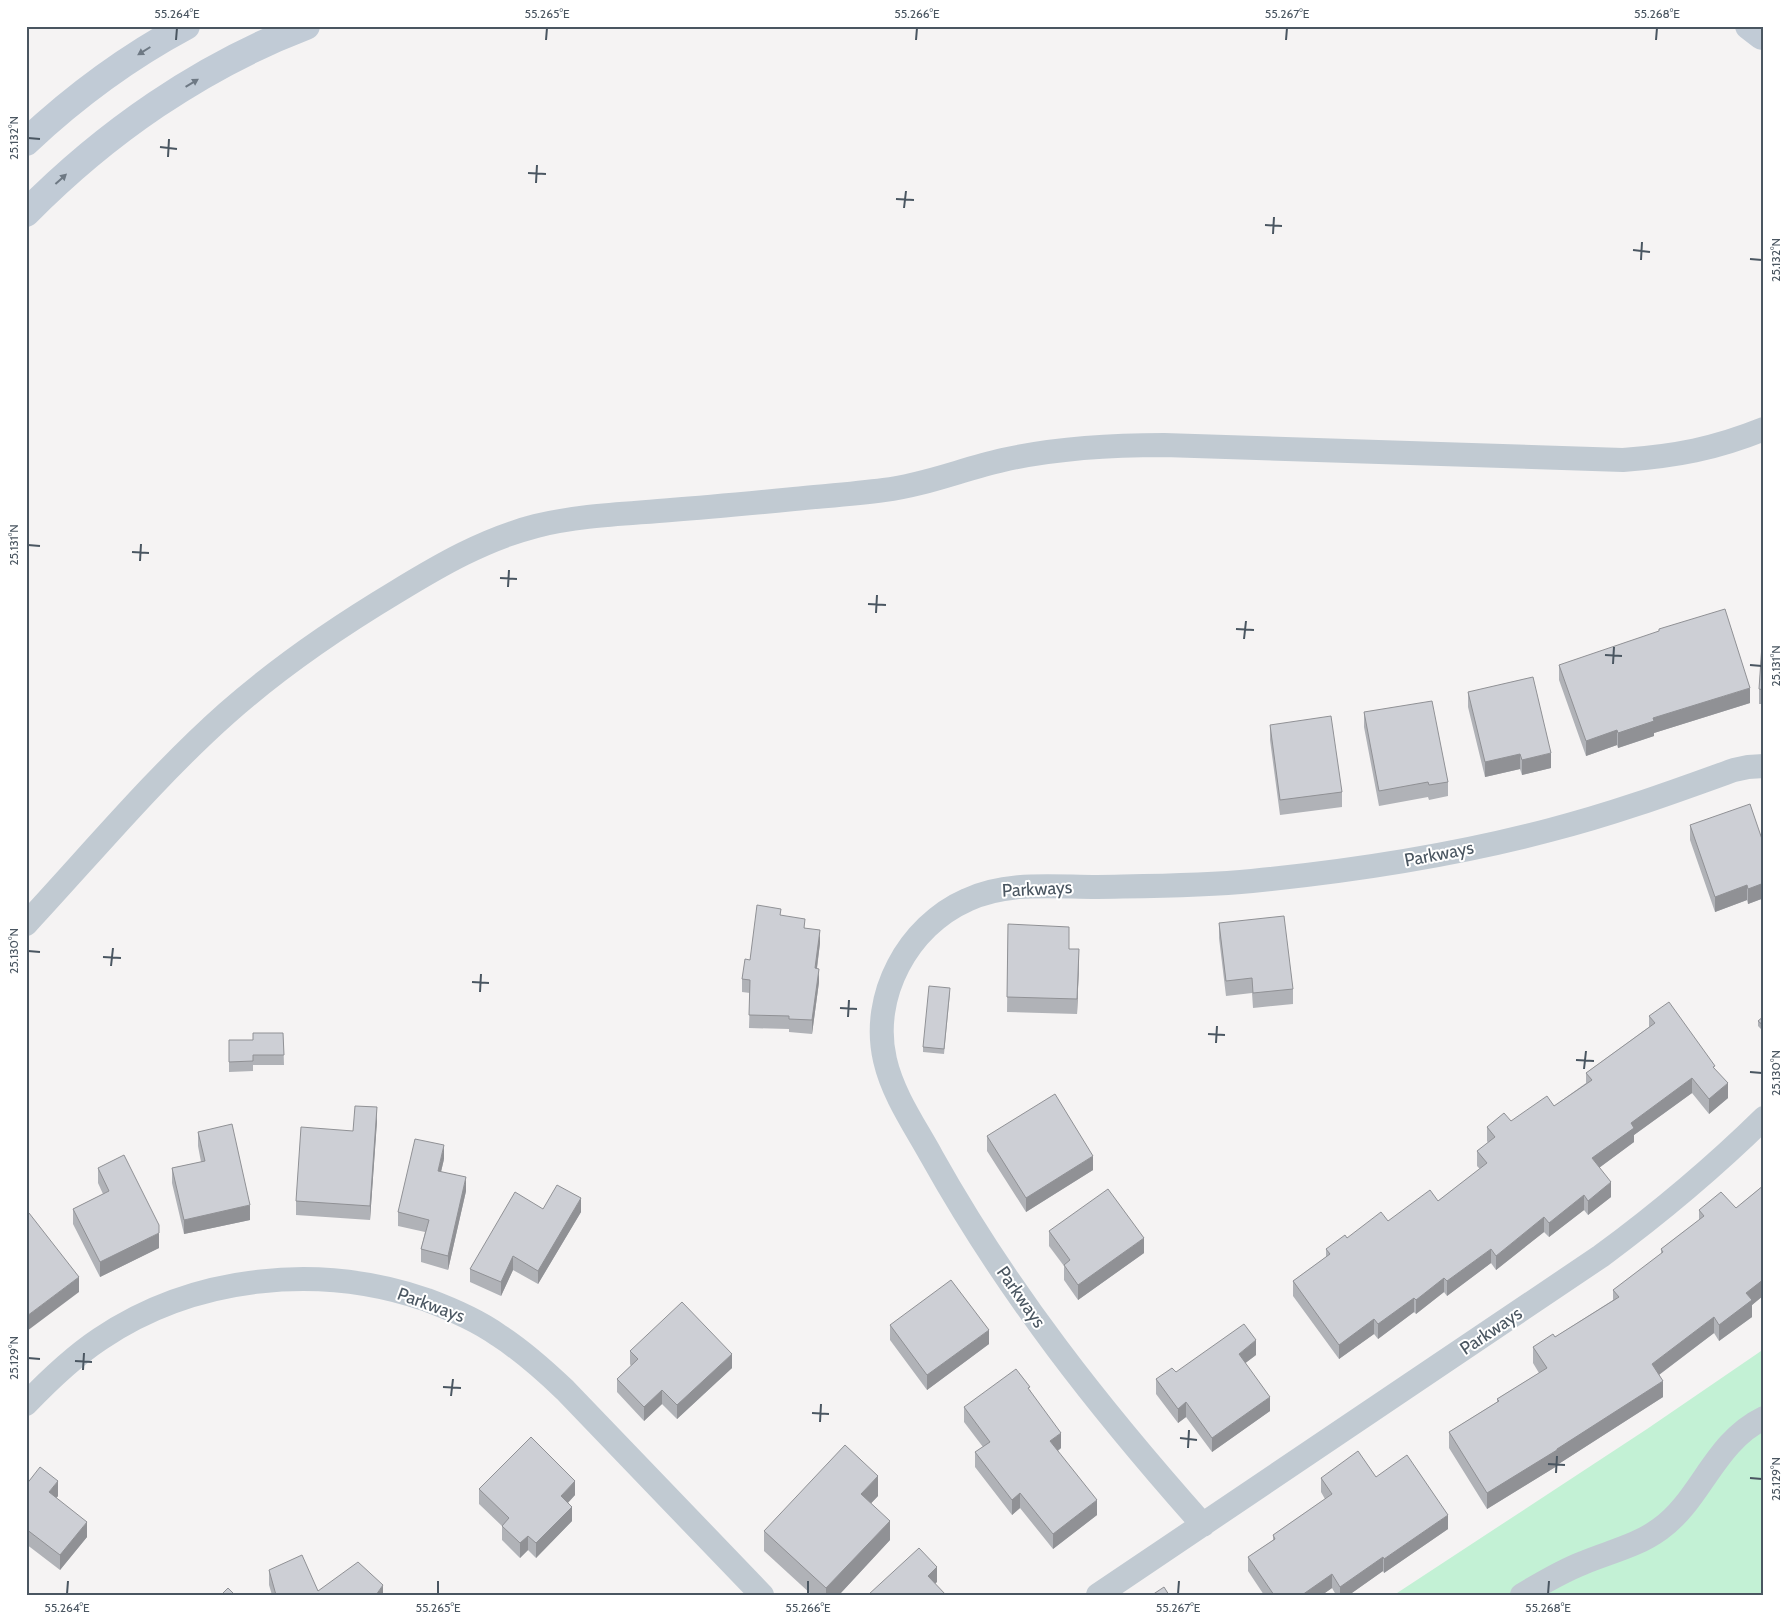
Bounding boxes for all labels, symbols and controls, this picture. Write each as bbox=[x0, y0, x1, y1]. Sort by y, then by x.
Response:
text: 55.264°E bbox=[154, 6, 200, 21]
text: 55.265°E bbox=[524, 6, 570, 21]
text: 55.266°E bbox=[894, 6, 940, 21]
text: 55.267°E bbox=[1265, 6, 1310, 21]
text: 55.268°E bbox=[1634, 6, 1680, 21]
one-way arrow bbox=[137, 46, 150, 55]
one-way arrow bbox=[185, 78, 198, 87]
text: 25.132°N bbox=[6, 116, 21, 160]
one-way arrow bbox=[55, 174, 68, 185]
text: 25.132°N bbox=[1768, 238, 1783, 282]
text: 25.131°N bbox=[6, 524, 21, 566]
text: 25.131°N bbox=[1768, 645, 1783, 687]
street label: Parkways bbox=[1402, 837, 1476, 871]
street label: Parkways bbox=[1001, 876, 1073, 902]
text: 25.130°N bbox=[6, 928, 21, 974]
text: 25.130°N bbox=[1768, 1050, 1783, 1096]
street label: Parkways bbox=[992, 1262, 1050, 1332]
street label: Parkways bbox=[394, 1283, 468, 1327]
street label: Parkways bbox=[1456, 1302, 1526, 1360]
text: 25.129°N bbox=[6, 1336, 21, 1380]
text: 25.129°N bbox=[1768, 1457, 1783, 1501]
text: 55.264°E bbox=[44, 1600, 90, 1615]
text: 55.265°E bbox=[415, 1600, 461, 1615]
text: 55.266°E bbox=[785, 1600, 831, 1615]
text: 55.267°E bbox=[1156, 1600, 1201, 1615]
text: 55.268°E bbox=[1525, 1600, 1571, 1615]

